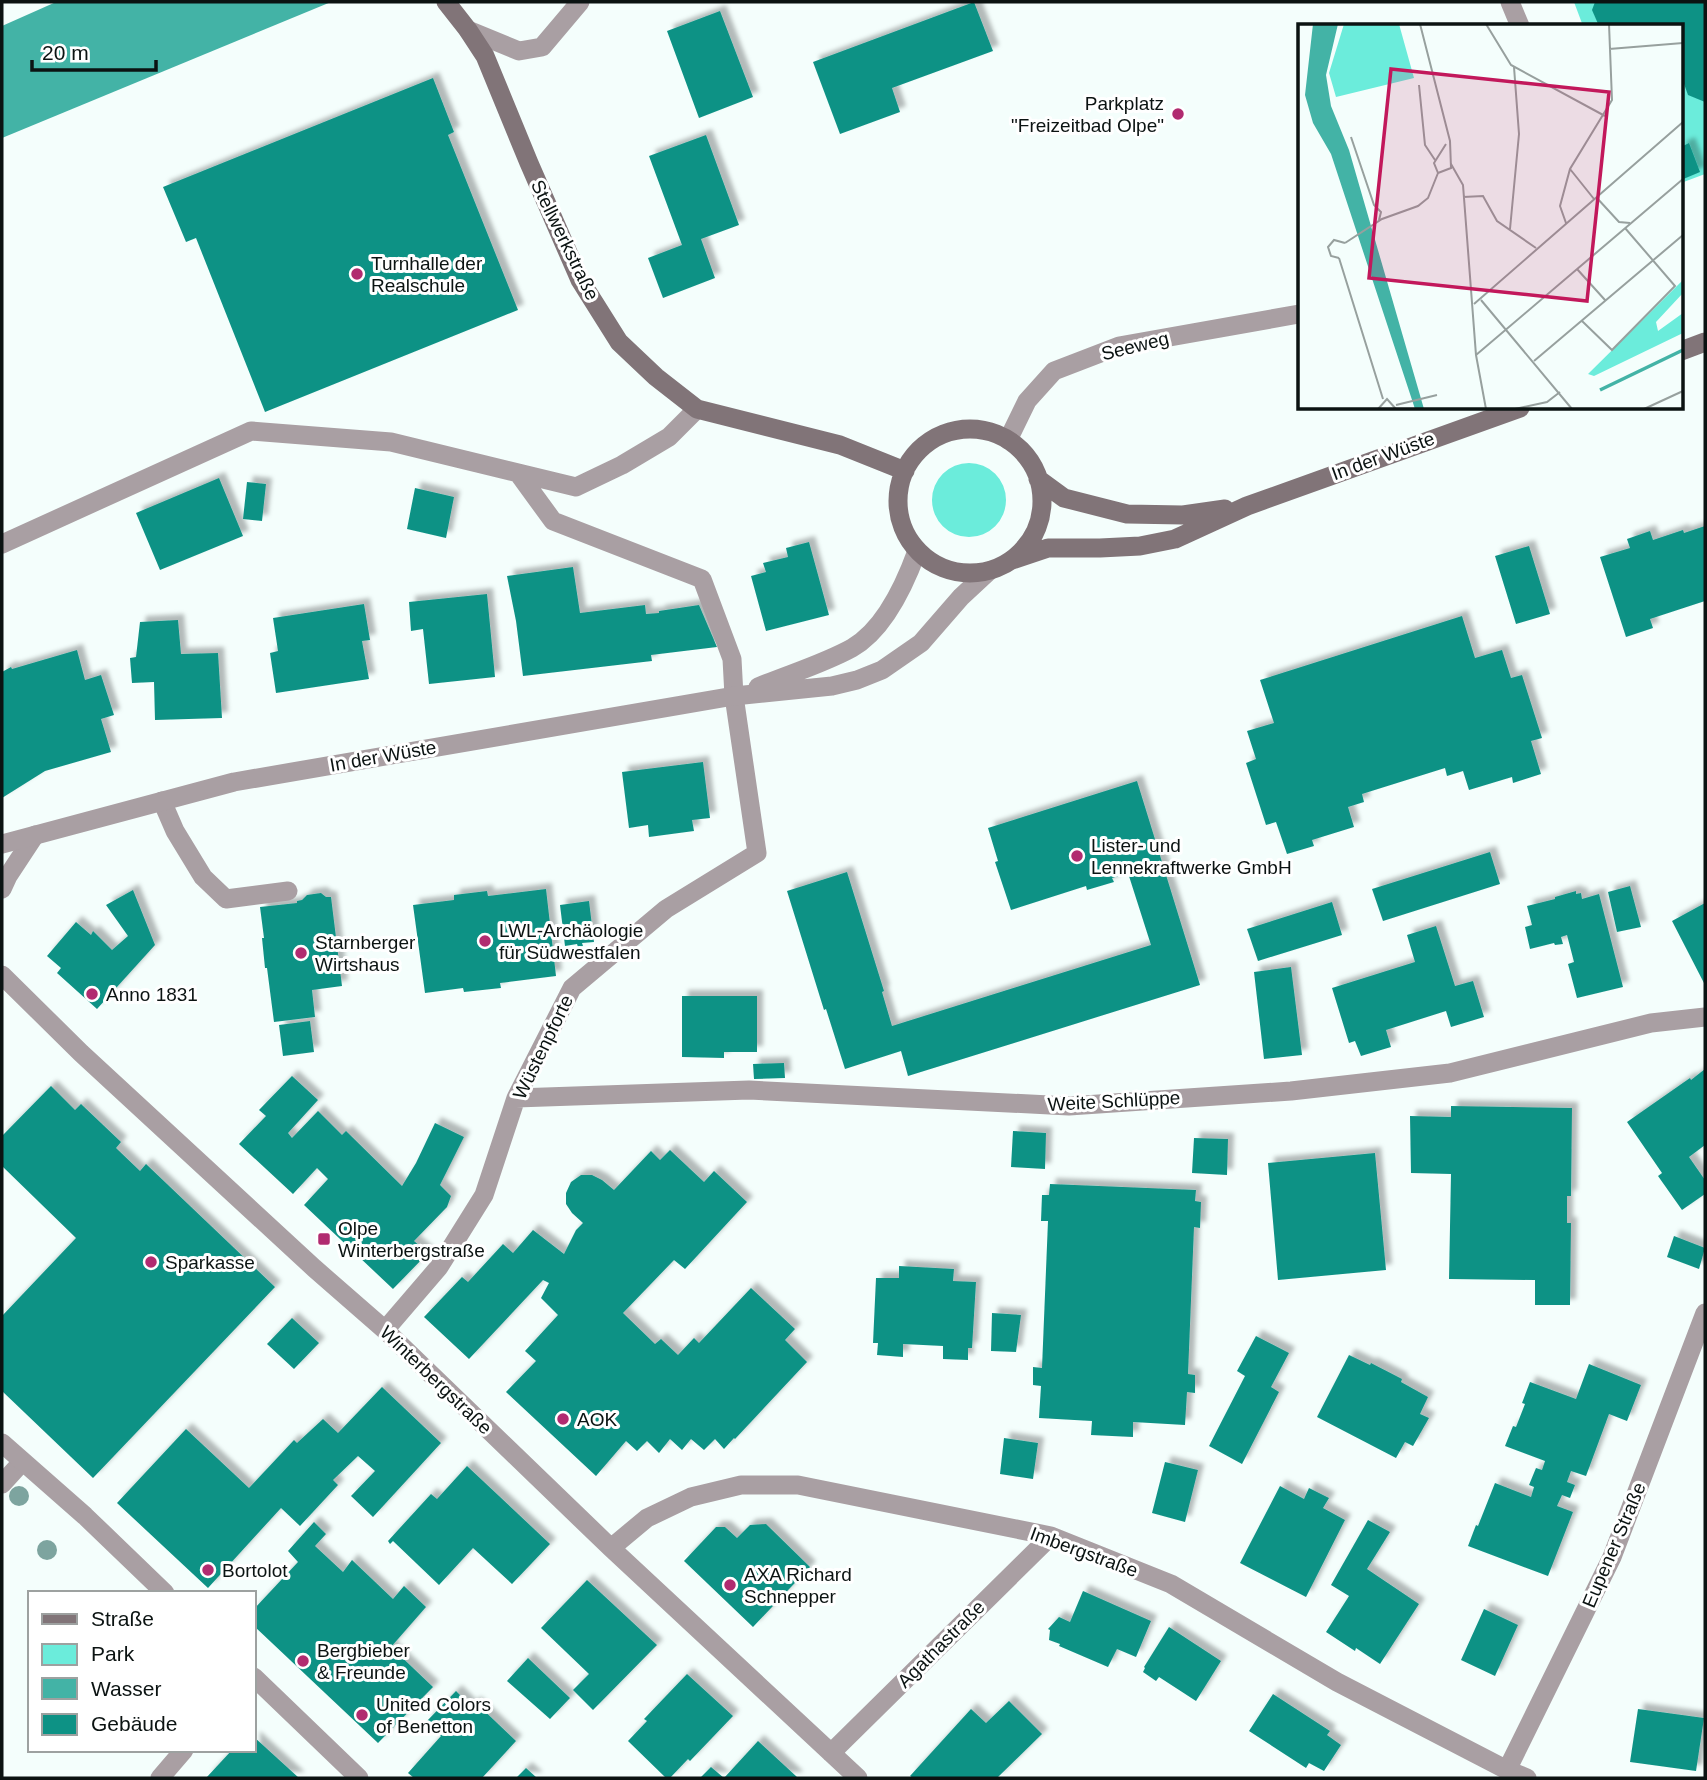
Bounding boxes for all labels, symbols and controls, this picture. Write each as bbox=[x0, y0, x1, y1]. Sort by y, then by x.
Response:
inset map bbox=[1298, 24, 1682, 410]
scale bar bbox=[32, 28, 156, 72]
text: 20 m bbox=[42, 41, 89, 64]
place label: Parkplatz "Freizeitbad Olpe" bbox=[1011, 93, 1164, 136]
marker: Parkplatz "Freizeitbad Olpe" bbox=[1170, 106, 1186, 122]
street label: Stellwerkstraße bbox=[527, 177, 603, 303]
place label: Turnhalle der Realschule bbox=[371, 253, 483, 296]
marker: Turnhalle der Realschule bbox=[349, 266, 365, 282]
street label: Seeweg bbox=[1099, 328, 1171, 364]
street label: In der Wüste bbox=[1329, 428, 1437, 484]
street label: In der Wüste bbox=[328, 736, 438, 776]
place label: Lister- und Lennekraftwerke GmbH bbox=[1091, 835, 1292, 878]
marker: Lister- und Lennekraftwerke GmbH bbox=[1069, 848, 1085, 864]
place label: LWL-Archäologie für Südwestfalen bbox=[499, 920, 643, 963]
place label: Starnberger Wirtshaus bbox=[315, 932, 416, 975]
marker: LWL-Archäologie für Südwestfalen bbox=[477, 933, 493, 949]
marker: Starnberger Wirtshaus bbox=[293, 945, 309, 961]
place label: Anno 1831 bbox=[106, 984, 198, 1005]
marker: Anno 1831 bbox=[84, 986, 100, 1002]
street label: Wüstenpforte bbox=[509, 992, 577, 1102]
street label: Weite Schlüppe bbox=[1047, 1087, 1181, 1115]
place label: Olpe Winterbergstraße bbox=[338, 1218, 485, 1261]
marker: Olpe Winterbergstraße bbox=[316, 1231, 332, 1247]
place label: Sparkasse bbox=[165, 1252, 255, 1273]
marker: Sparkasse bbox=[143, 1254, 159, 1270]
street label: Winterbergstraße bbox=[376, 1321, 496, 1439]
place label: AOK bbox=[577, 1409, 617, 1430]
marker: AOK bbox=[555, 1411, 571, 1427]
street label: Eupener Straße bbox=[1578, 1479, 1650, 1611]
street label: Imbergstraße bbox=[1027, 1523, 1141, 1581]
place label: Bortolot bbox=[222, 1560, 288, 1581]
marker: Bortolot bbox=[200, 1562, 216, 1578]
place label: AXA Richard Schnepper bbox=[744, 1564, 852, 1607]
marker: AXA Richard Schnepper bbox=[722, 1577, 738, 1593]
legend bbox=[28, 1591, 256, 1752]
street label: Agathastraße bbox=[893, 1596, 989, 1692]
text: Straße bbox=[91, 1607, 154, 1630]
place label: Bergbieber & Freunde bbox=[317, 1640, 411, 1683]
text: Park bbox=[91, 1642, 135, 1665]
marker: Bergbieber & Freunde bbox=[295, 1653, 311, 1669]
text: Wasser bbox=[91, 1677, 161, 1700]
place label: United Colors of Benetton bbox=[376, 1694, 491, 1737]
marker: United Colors of Benetton bbox=[354, 1707, 370, 1723]
text: Gebäude bbox=[91, 1712, 177, 1735]

